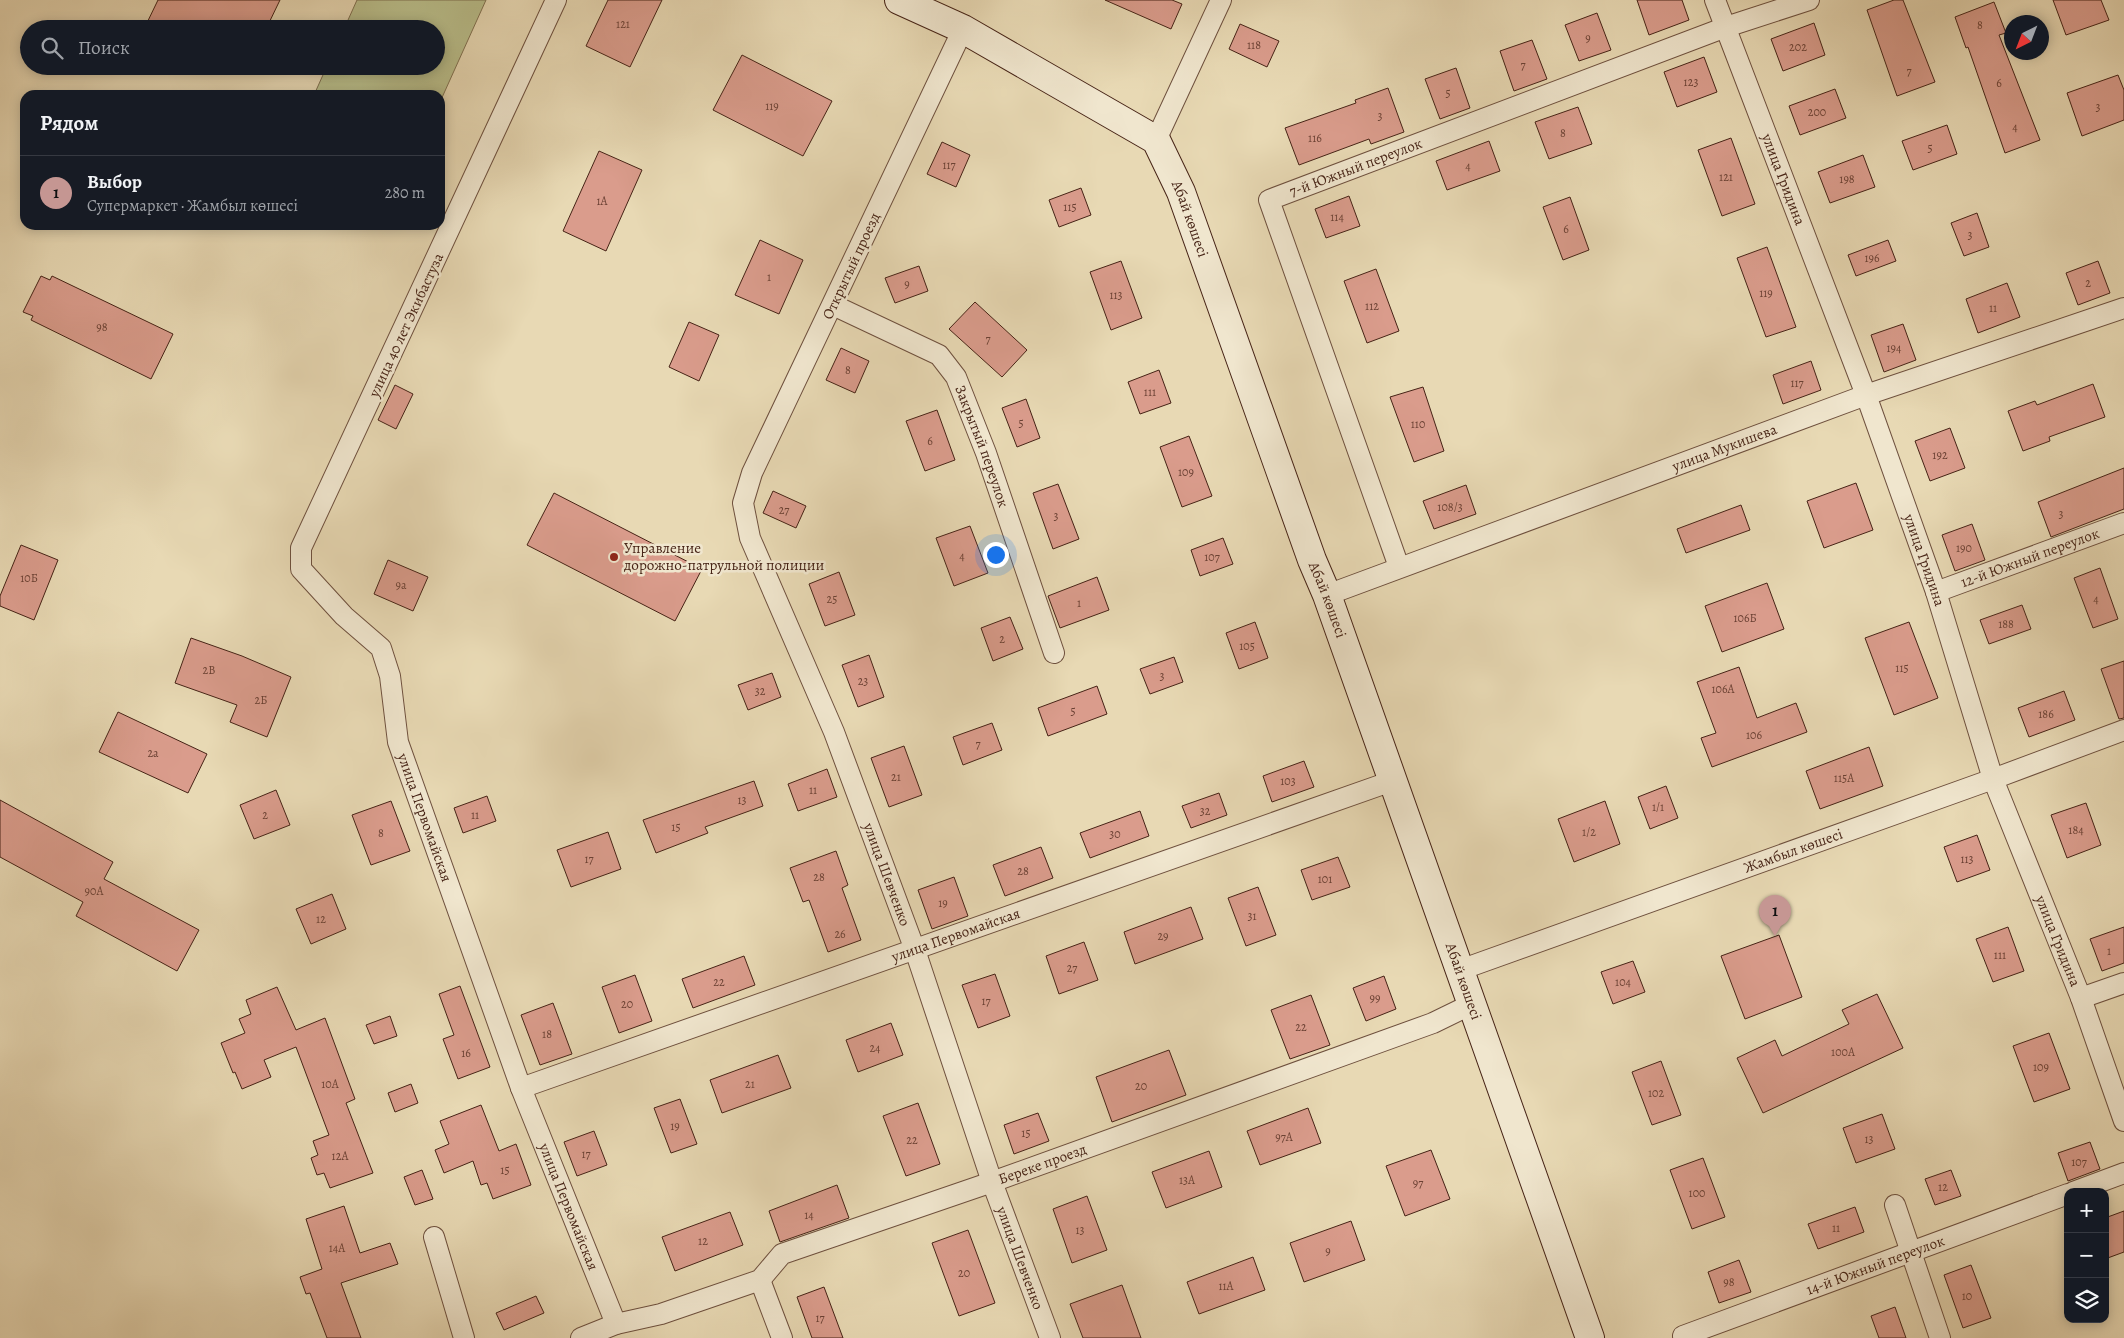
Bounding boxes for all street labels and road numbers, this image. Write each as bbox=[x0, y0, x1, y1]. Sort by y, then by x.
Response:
street label: улица Гридина bbox=[1757, 130, 1810, 228]
street label: 7-й Южный переулок bbox=[1286, 133, 1425, 201]
street label: Абай көшесі bbox=[1166, 176, 1213, 260]
street label: Открытый проезд bbox=[817, 209, 885, 323]
street label: улица 40 лет Экибастуза bbox=[363, 250, 448, 401]
street label: Закрытый переулок bbox=[950, 382, 1014, 510]
street label: улица Мукишева bbox=[1668, 419, 1780, 476]
street label: улица Гридина bbox=[1899, 510, 1950, 609]
street label: 12-й Южный переулок bbox=[1958, 523, 2102, 592]
street label: Абай көшесі bbox=[1303, 558, 1351, 641]
street label: улица Первомайская bbox=[392, 749, 457, 884]
street label: улица Шевченко bbox=[858, 819, 915, 929]
street label: Жамбыл көшесі bbox=[1741, 824, 1846, 878]
street label: улица Гридина bbox=[2030, 891, 2085, 990]
street label: улица Первомайская bbox=[888, 903, 1023, 967]
street label: Абай көшесі bbox=[1441, 939, 1487, 1022]
street label: улица Первомайская bbox=[534, 1139, 603, 1273]
street label: Береке проезд bbox=[995, 1139, 1089, 1189]
street label: улица Шевченко bbox=[992, 1202, 1049, 1312]
street label: 14-й Южный переулок bbox=[1803, 1230, 1947, 1300]

